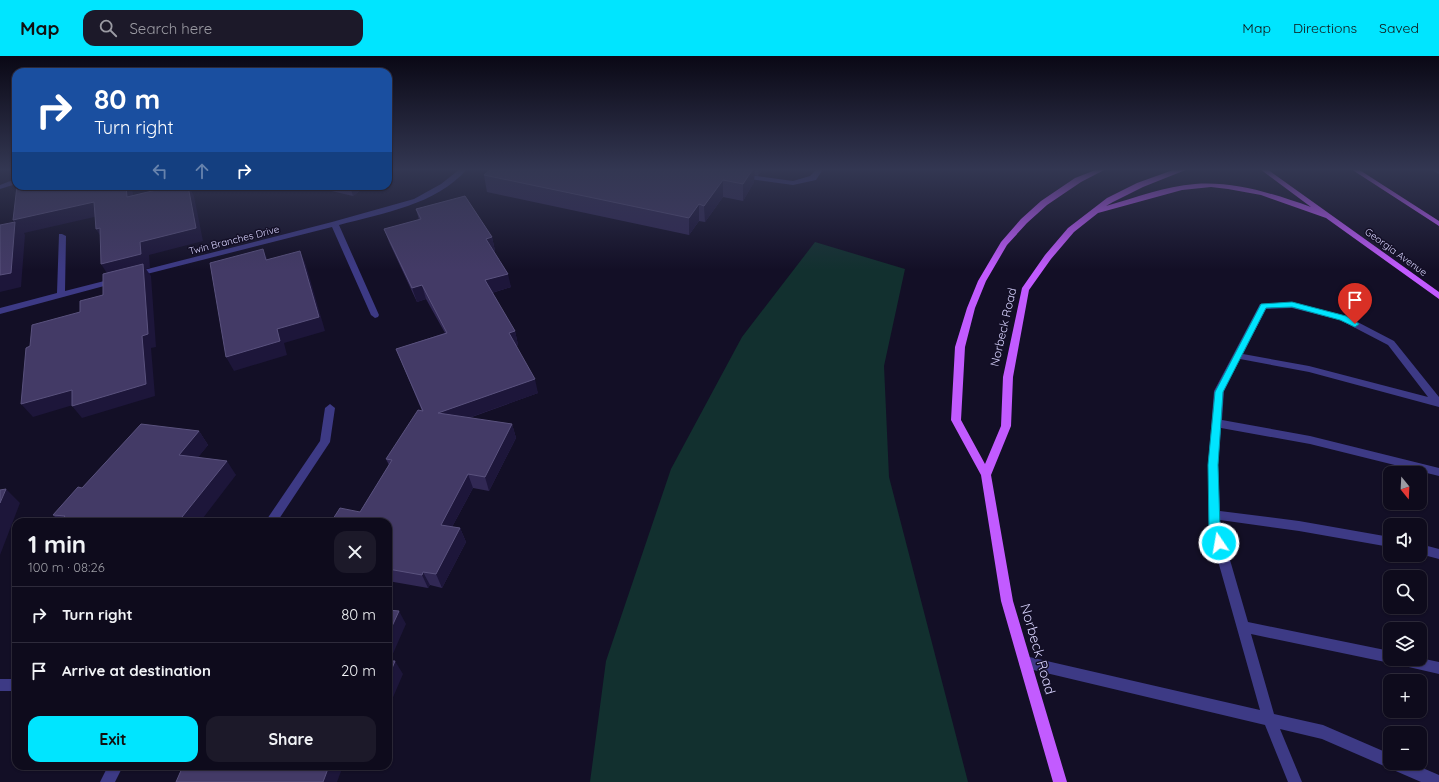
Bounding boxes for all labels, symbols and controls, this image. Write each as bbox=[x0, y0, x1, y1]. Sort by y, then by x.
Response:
search box bbox=[83, 10, 363, 46]
text: Map bbox=[20, 16, 59, 40]
icon: search bbox=[97, 17, 119, 39]
text: Search here bbox=[129, 19, 212, 38]
text: Map bbox=[1242, 19, 1271, 37]
text: Directions bbox=[1293, 19, 1357, 37]
text: Saved bbox=[1379, 19, 1419, 37]
text: 80 m bbox=[94, 81, 160, 116]
icon: right bbox=[28, 84, 80, 136]
text: Turn right bbox=[94, 116, 174, 139]
icon: left bbox=[149, 160, 171, 182]
icon: ahead bbox=[191, 160, 213, 182]
icon: right bbox=[233, 160, 255, 182]
street label: Twin Branches Drive bbox=[187, 222, 281, 258]
street label: Georgia Avenue bbox=[1362, 225, 1430, 279]
pin bbox=[1338, 283, 1372, 324]
street label: Norbeck Road bbox=[987, 286, 1019, 368]
icon: arrive bbox=[1344, 289, 1366, 311]
north arrow bbox=[1383, 466, 1427, 510]
map controls bbox=[1383, 466, 1427, 770]
button: sound bbox=[1383, 518, 1427, 562]
position arrow bbox=[1198, 522, 1240, 564]
text: 1 min bbox=[28, 529, 86, 559]
button: close bbox=[334, 531, 376, 573]
text: 100 m · 08:26 bbox=[28, 559, 105, 575]
button: search bbox=[1383, 570, 1427, 614]
street label: Norbeck Road bbox=[1016, 601, 1060, 697]
icon: right bbox=[28, 604, 50, 626]
text: Turn right bbox=[62, 605, 133, 624]
text: 80 m bbox=[341, 605, 376, 624]
button: layers bbox=[1383, 622, 1427, 666]
icon: arrive bbox=[28, 660, 50, 682]
text: Arrive at destination bbox=[62, 661, 211, 680]
text: 20 m bbox=[341, 661, 376, 680]
button: + bbox=[1383, 674, 1427, 718]
button: Exit bbox=[28, 716, 198, 762]
button: Share bbox=[206, 716, 376, 762]
button: − bbox=[1383, 726, 1427, 770]

